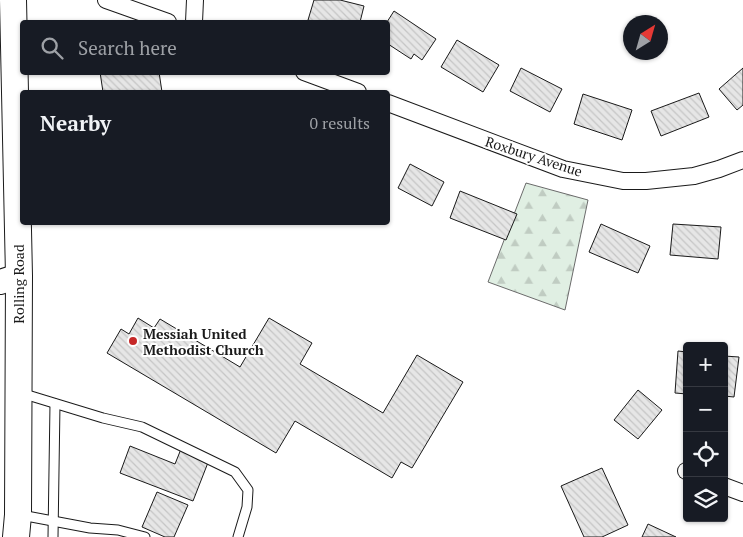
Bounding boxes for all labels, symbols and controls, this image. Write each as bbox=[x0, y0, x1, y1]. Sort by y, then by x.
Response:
north arrow bbox=[623, 15, 668, 60]
search box bbox=[20, 20, 390, 75]
icon: search bbox=[38, 34, 66, 62]
text: Search here bbox=[78, 35, 177, 60]
text: Nearby bbox=[40, 109, 111, 137]
text: 0 results bbox=[310, 112, 370, 134]
street label: Roxbury Avenue bbox=[483, 131, 585, 181]
street label: Rolling Road bbox=[9, 244, 28, 324]
place label: Messiah United Methodist Church bbox=[143, 324, 264, 359]
marker: Messiah United Methodist Church bbox=[127, 335, 139, 347]
map controls bbox=[683, 342, 728, 522]
button: + bbox=[683, 342, 728, 387]
button: − bbox=[683, 387, 728, 432]
button: locate bbox=[683, 432, 728, 477]
button: layers bbox=[683, 477, 728, 522]

